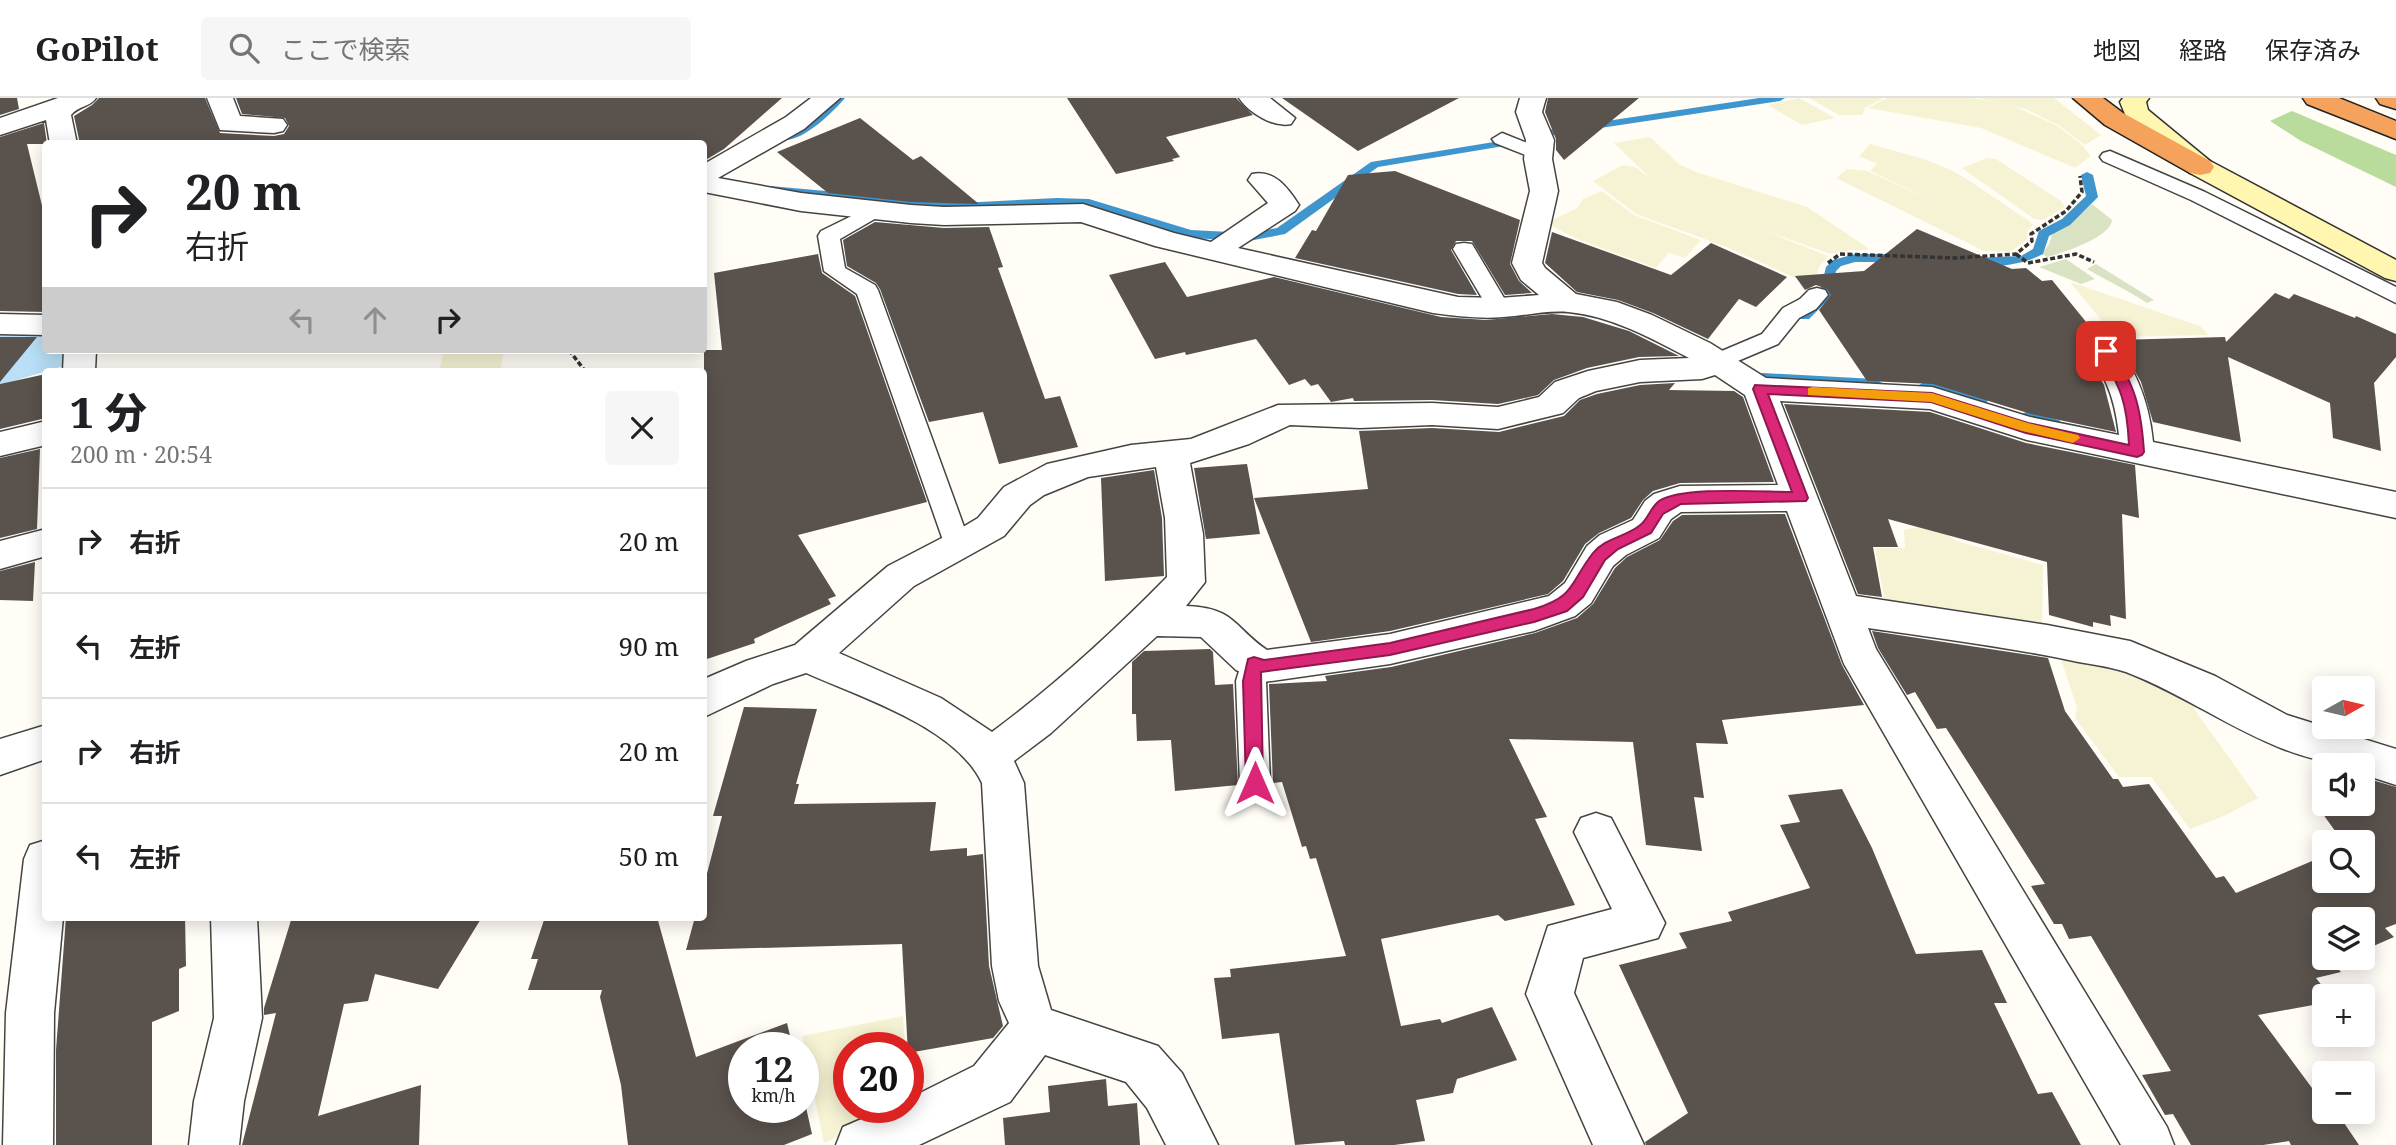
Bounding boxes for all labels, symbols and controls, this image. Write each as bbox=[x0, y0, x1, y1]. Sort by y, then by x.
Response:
search box bbox=[201, 17, 691, 80]
text: GoPilot bbox=[35, 26, 159, 71]
icon: search bbox=[225, 29, 263, 67]
text: ここで検索 bbox=[281, 31, 411, 67]
text: 地図 bbox=[2093, 33, 2141, 66]
text: 経路 bbox=[2179, 33, 2227, 66]
text: 保存済み bbox=[2265, 33, 2361, 66]
text: 20 m bbox=[185, 158, 301, 224]
icon: right bbox=[70, 168, 161, 259]
text: 右折 bbox=[185, 224, 249, 267]
icon: left bbox=[283, 301, 321, 339]
icon: ahead bbox=[356, 301, 394, 339]
icon: right bbox=[429, 301, 467, 339]
pin bbox=[2076, 321, 2136, 381]
icon: arrive bbox=[2087, 332, 2125, 370]
text: 1 分 bbox=[70, 383, 147, 440]
button: close bbox=[605, 391, 679, 465]
text: 200 m · 20:54 bbox=[70, 438, 212, 470]
icon: right bbox=[70, 522, 108, 560]
text: 20 m bbox=[619, 523, 679, 559]
text: 右折 bbox=[129, 524, 181, 560]
icon: left bbox=[70, 627, 108, 665]
text: 90 m bbox=[619, 628, 679, 664]
text: 左折 bbox=[129, 629, 181, 665]
north arrow bbox=[2312, 676, 2375, 738]
map controls bbox=[2312, 676, 2375, 1124]
icon: right bbox=[70, 732, 108, 770]
text: 20 m bbox=[619, 733, 679, 769]
text: 右折 bbox=[129, 734, 181, 770]
position arrow bbox=[1218, 746, 1292, 820]
button: sound bbox=[2312, 753, 2375, 816]
button: search bbox=[2312, 830, 2375, 893]
icon: left bbox=[70, 837, 108, 875]
text: 50 m bbox=[619, 838, 679, 874]
text: 左折 bbox=[129, 839, 181, 875]
button: layers bbox=[2312, 907, 2375, 970]
button: + bbox=[2312, 984, 2375, 1047]
speed limit sign: 20 bbox=[833, 1032, 924, 1123]
text: 12 bbox=[754, 1045, 793, 1092]
button: − bbox=[2312, 1061, 2375, 1124]
text: km/h bbox=[751, 1083, 796, 1107]

